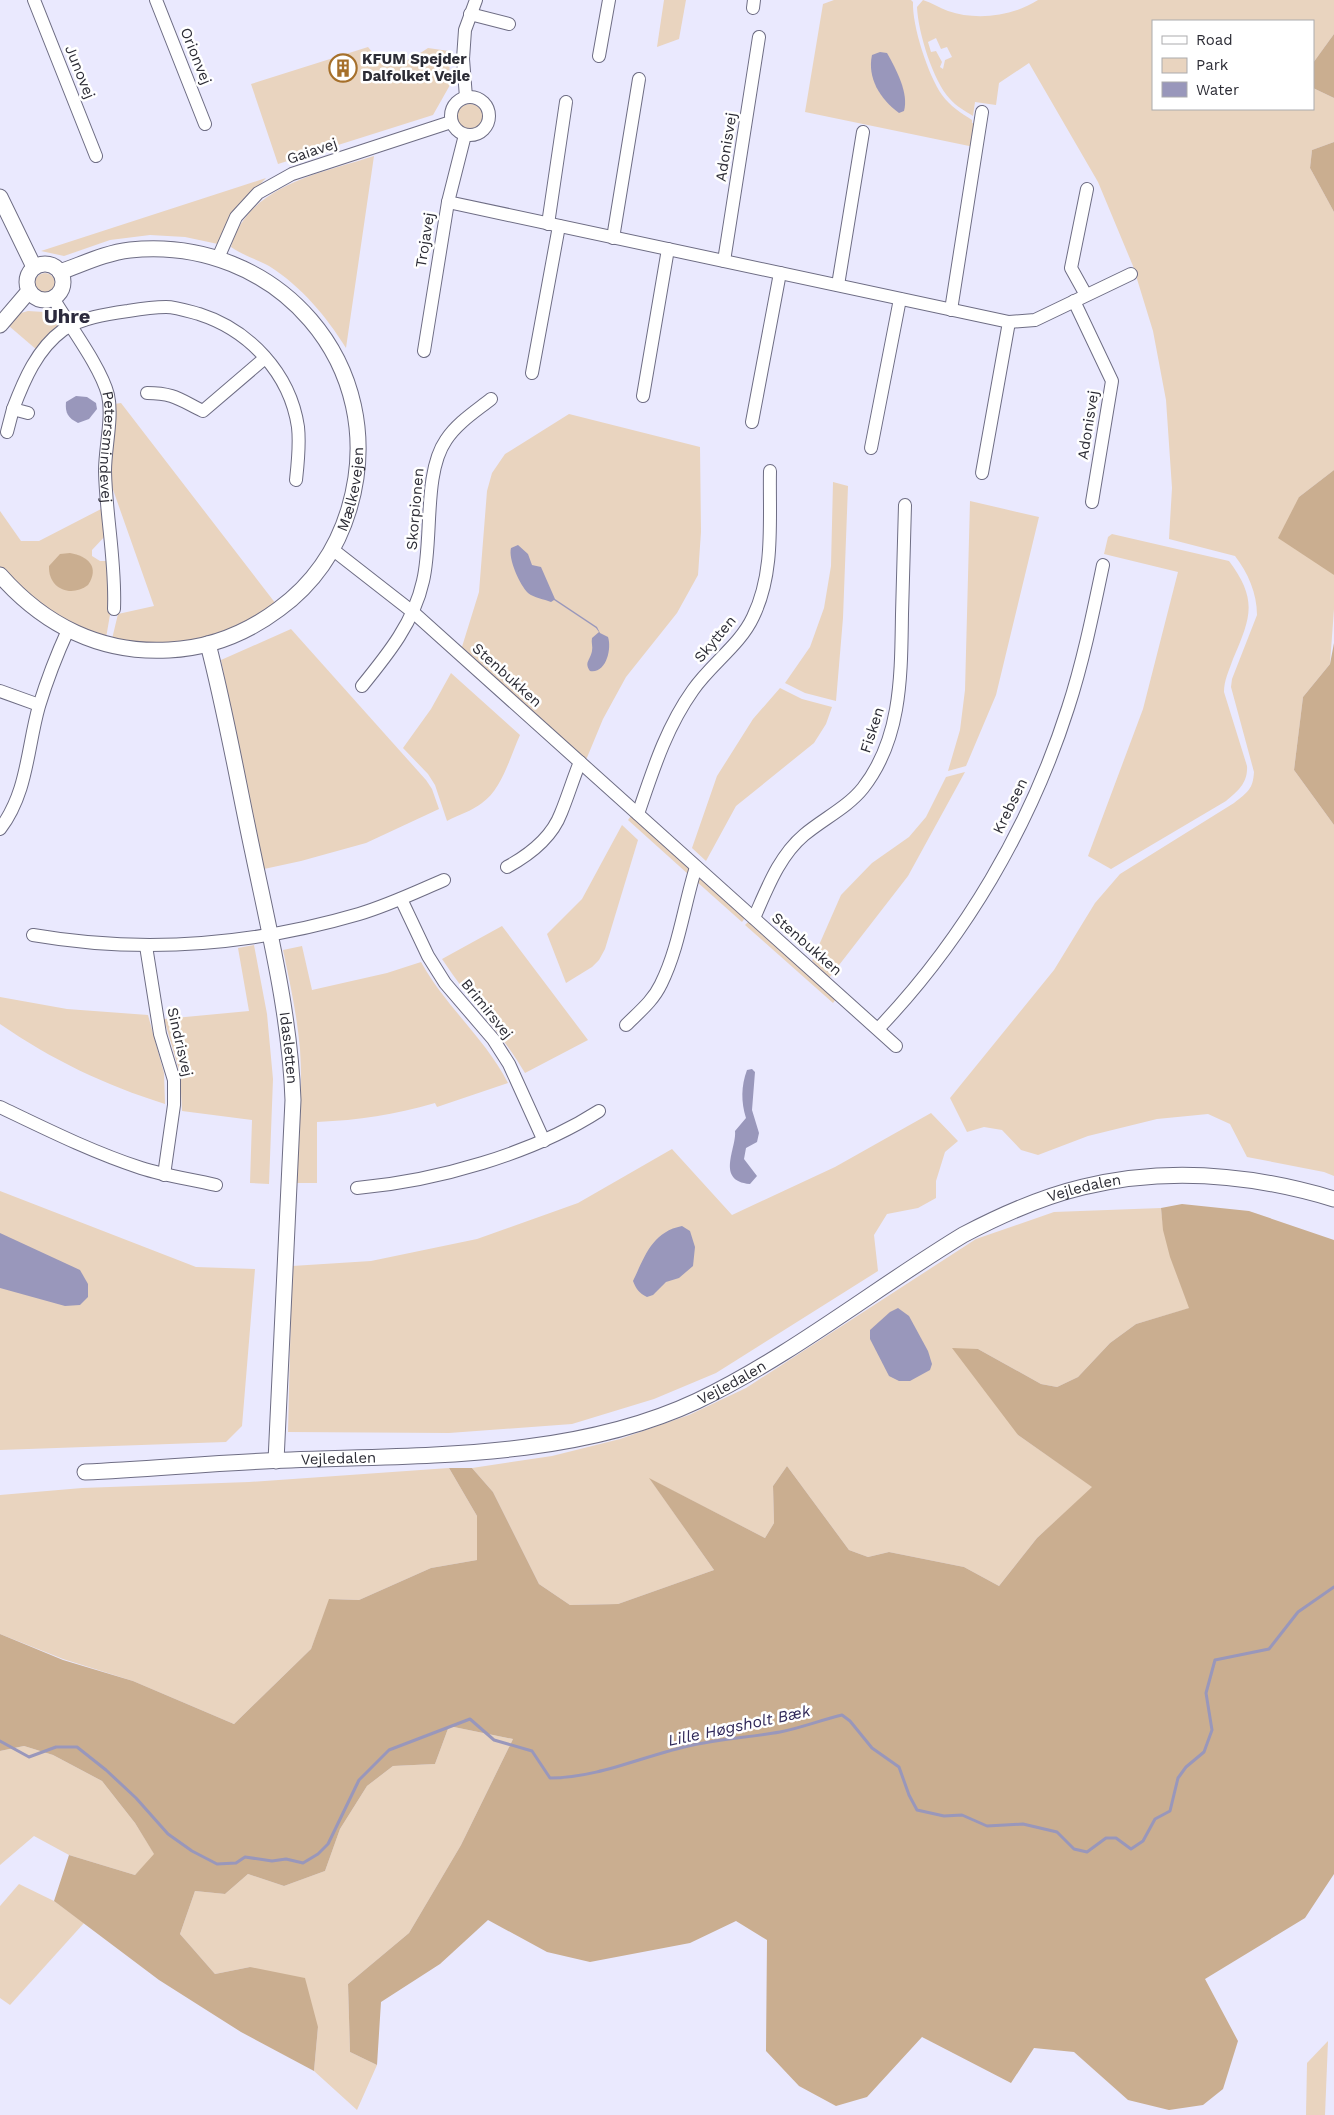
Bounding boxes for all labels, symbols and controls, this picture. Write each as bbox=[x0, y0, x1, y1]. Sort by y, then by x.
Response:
legend bbox=[1152, 20, 1314, 110]
street label: Orionvej bbox=[176, 25, 216, 87]
text: Road bbox=[1196, 31, 1233, 49]
street label: Junovej bbox=[61, 43, 99, 101]
place label: KFUM Spejder Dalfolket Vejle bbox=[362, 50, 470, 85]
building icon: KFUM Spejder Dalfolket Vejle bbox=[328, 53, 358, 83]
text: Park bbox=[1196, 56, 1229, 74]
text: Water bbox=[1196, 81, 1239, 99]
street label: Adonisvej bbox=[712, 111, 740, 183]
street label: Gaiavej bbox=[284, 134, 340, 168]
street label: Trojavej bbox=[412, 211, 438, 269]
district label: Uhre bbox=[44, 304, 90, 328]
street label: Petersmindevej bbox=[96, 389, 119, 504]
street label: Adonisvej bbox=[1074, 389, 1102, 461]
street label: Mælkevejen bbox=[333, 447, 367, 534]
street label: Skorpionen bbox=[402, 467, 428, 551]
street label: Skytten bbox=[690, 612, 740, 666]
street label: Stenbukken bbox=[469, 639, 545, 711]
street label: Fisken bbox=[856, 705, 888, 755]
street label: Krebsen bbox=[989, 775, 1031, 837]
street label: Stenbukken bbox=[768, 909, 846, 979]
street label: Brimirsvej bbox=[457, 975, 517, 1043]
street label: Sindrisvej bbox=[163, 1006, 197, 1078]
street label: Idasletten bbox=[275, 1010, 301, 1085]
street label: Vejledalen bbox=[1045, 1171, 1122, 1206]
street label: Vejledalen bbox=[695, 1357, 769, 1408]
street label: Vejledalen bbox=[301, 1448, 376, 1469]
water label: Lille Høgsholt Bæk bbox=[666, 1701, 813, 1750]

